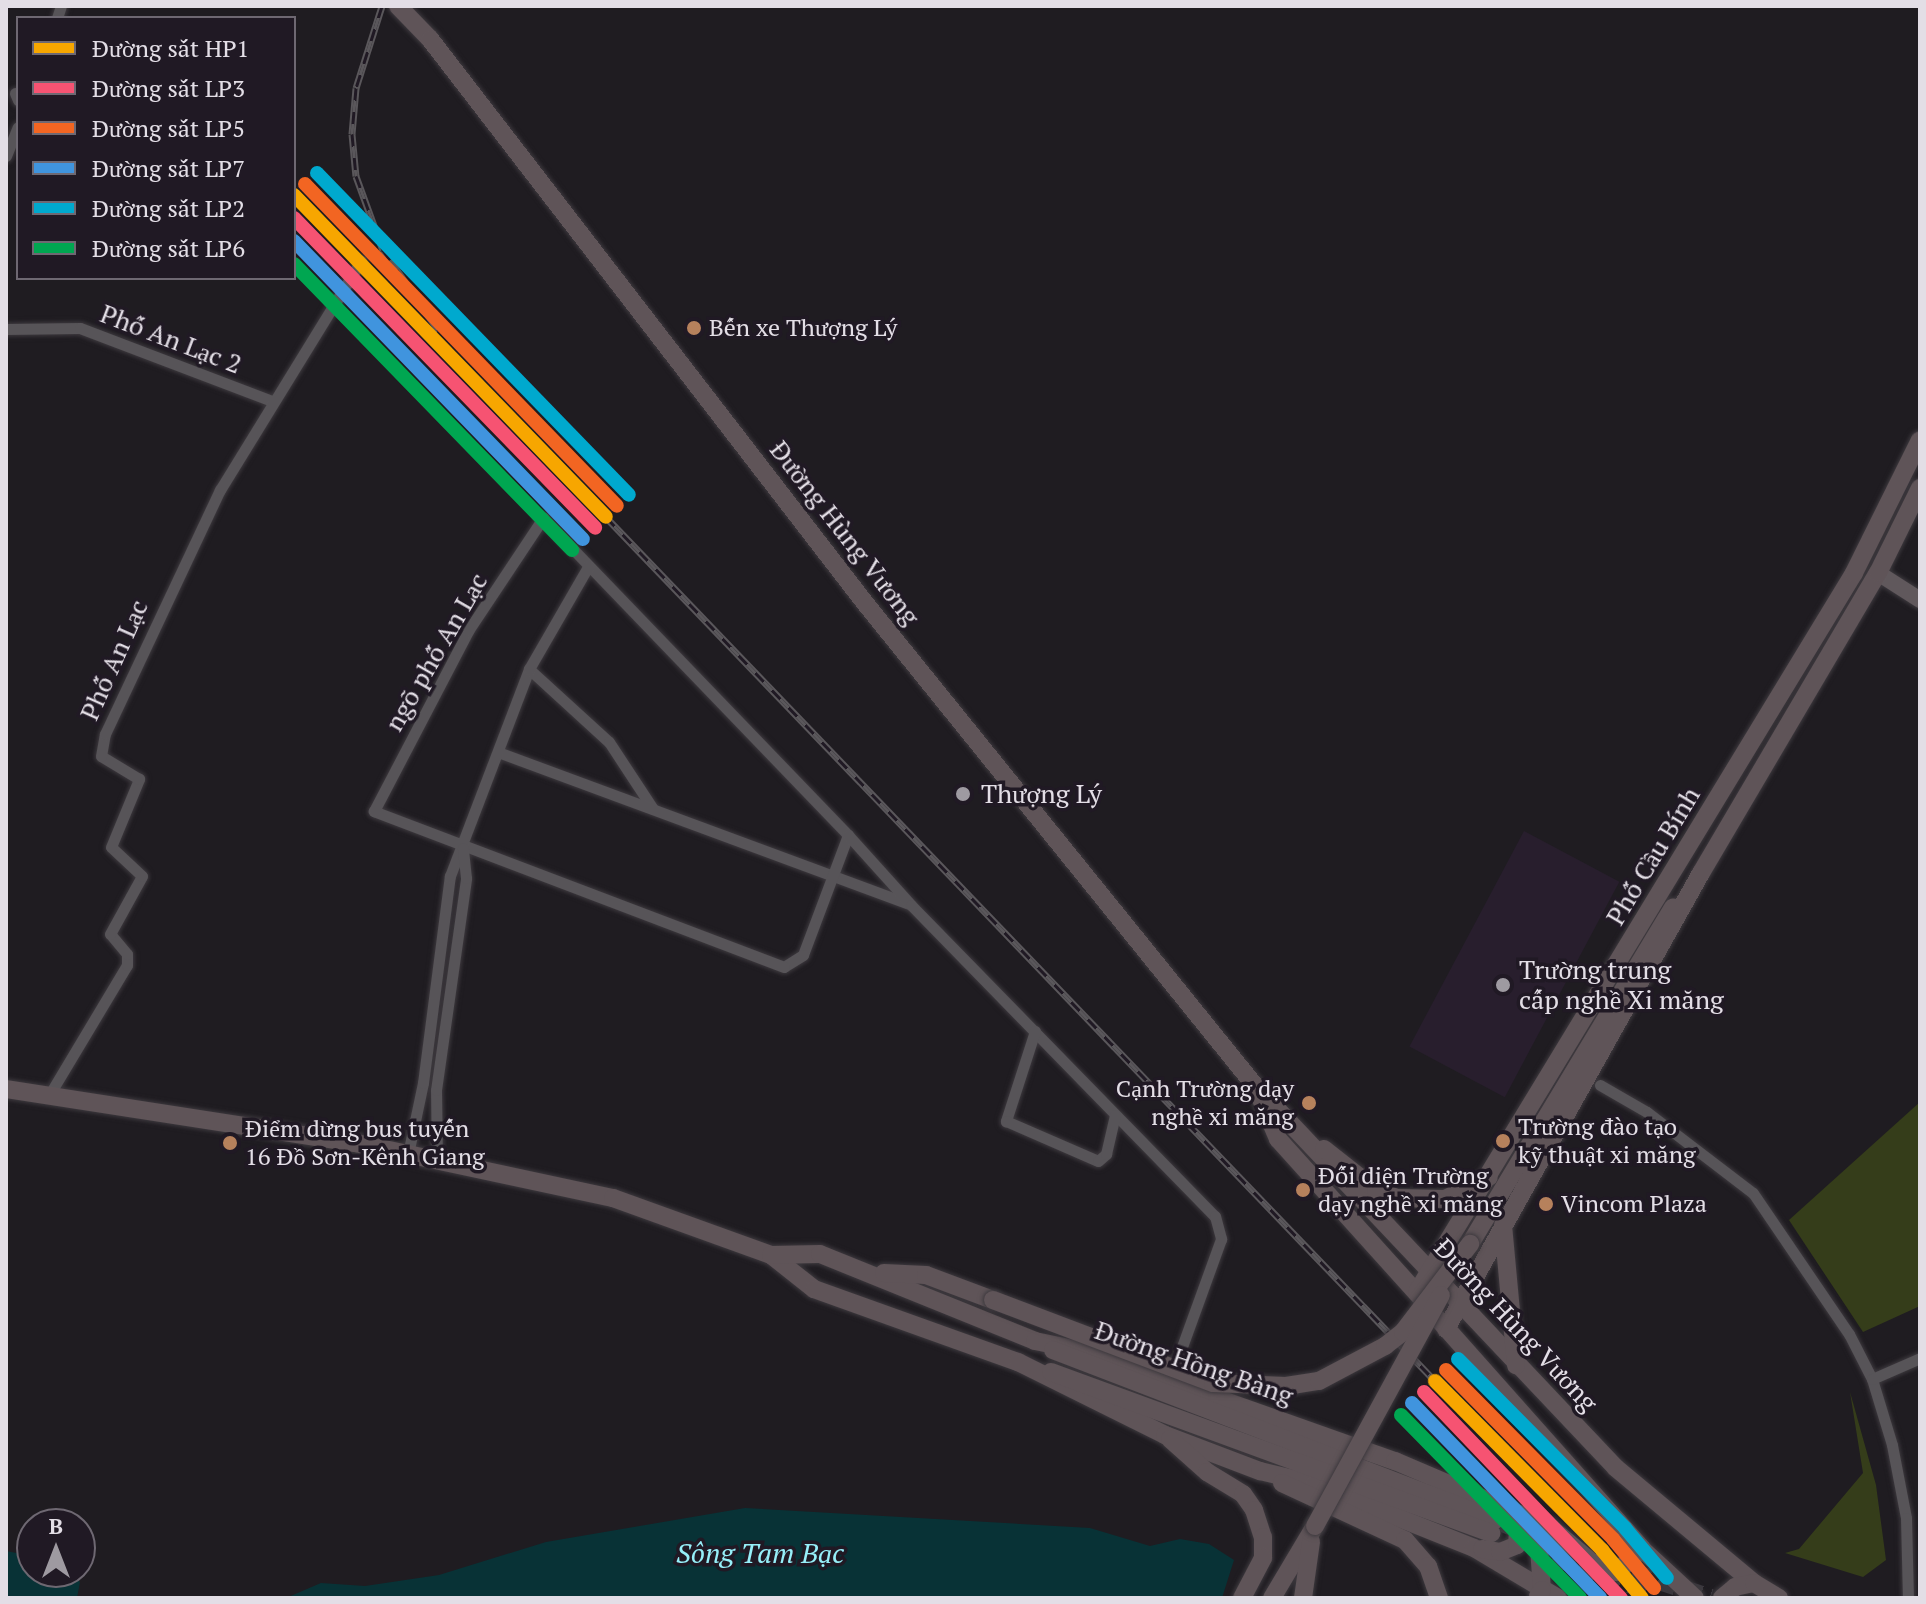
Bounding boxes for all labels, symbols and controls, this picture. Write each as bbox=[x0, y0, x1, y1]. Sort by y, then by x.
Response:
legend bbox=[16, 16, 296, 280]
text: Đường sắt HP1 bbox=[92, 32, 249, 64]
text: Đường sắt LP3 bbox=[92, 72, 245, 104]
text: Đường sắt LP5 bbox=[92, 112, 245, 144]
text: Đường sắt LP7 bbox=[92, 152, 245, 184]
text: Đường sắt LP2 bbox=[92, 192, 245, 224]
text: Đường sắt LP6 bbox=[92, 232, 245, 264]
street label: Phố An Lạc 2 bbox=[94, 297, 248, 381]
place label: Bến xe Thượng Lý bbox=[709, 314, 901, 342]
marker: Bến xe Thượng Lý bbox=[686, 320, 702, 336]
street label: Đường Hùng Vương bbox=[761, 432, 929, 634]
street label: ngõ phố An Lạc bbox=[377, 566, 495, 738]
street label: Phố An Lạc bbox=[73, 593, 155, 727]
place label: Thượng Lý bbox=[981, 778, 1105, 810]
street label: Phố Cầu Bính bbox=[1599, 780, 1707, 932]
marker: Thượng Lý bbox=[952, 783, 974, 805]
place label: Trường trung cấp nghề Xi măng bbox=[1519, 954, 1727, 1016]
marker: Trường trung cấp nghề Xi măng bbox=[1494, 976, 1512, 994]
place label: Cạnh Trường dạy nghề xi măng bbox=[1107, 1075, 1294, 1131]
marker: Cạnh Trường dạy nghề xi măng bbox=[1301, 1095, 1317, 1111]
place label: Trường đào tạo kỹ thuật xi măng bbox=[1518, 1113, 1699, 1169]
place label: Điểm dừng bus tuyến 16 Đồ Sơn-Kênh Giang bbox=[245, 1115, 489, 1171]
marker: Trường đào tạo kỹ thuật xi măng bbox=[1495, 1133, 1511, 1149]
marker: Điểm dừng bus tuyến 16 Đồ Sơn-Kênh Giang bbox=[222, 1135, 238, 1151]
place label: Đối diện Trường dạy nghề xi măng bbox=[1318, 1162, 1508, 1218]
marker: Đối diện Trường dạy nghề xi măng bbox=[1295, 1182, 1311, 1198]
place label: Vincom Plaza bbox=[1561, 1190, 1707, 1218]
marker: Vincom Plaza bbox=[1538, 1196, 1554, 1212]
street label: Đường Hùng Vương bbox=[1425, 1229, 1607, 1421]
street label: Đường Hồng Bàng bbox=[1088, 1313, 1300, 1413]
north arrow bbox=[16, 1508, 96, 1588]
text: B bbox=[49, 1511, 63, 1540]
water label: Sông Tam Bạc bbox=[675, 1536, 845, 1570]

